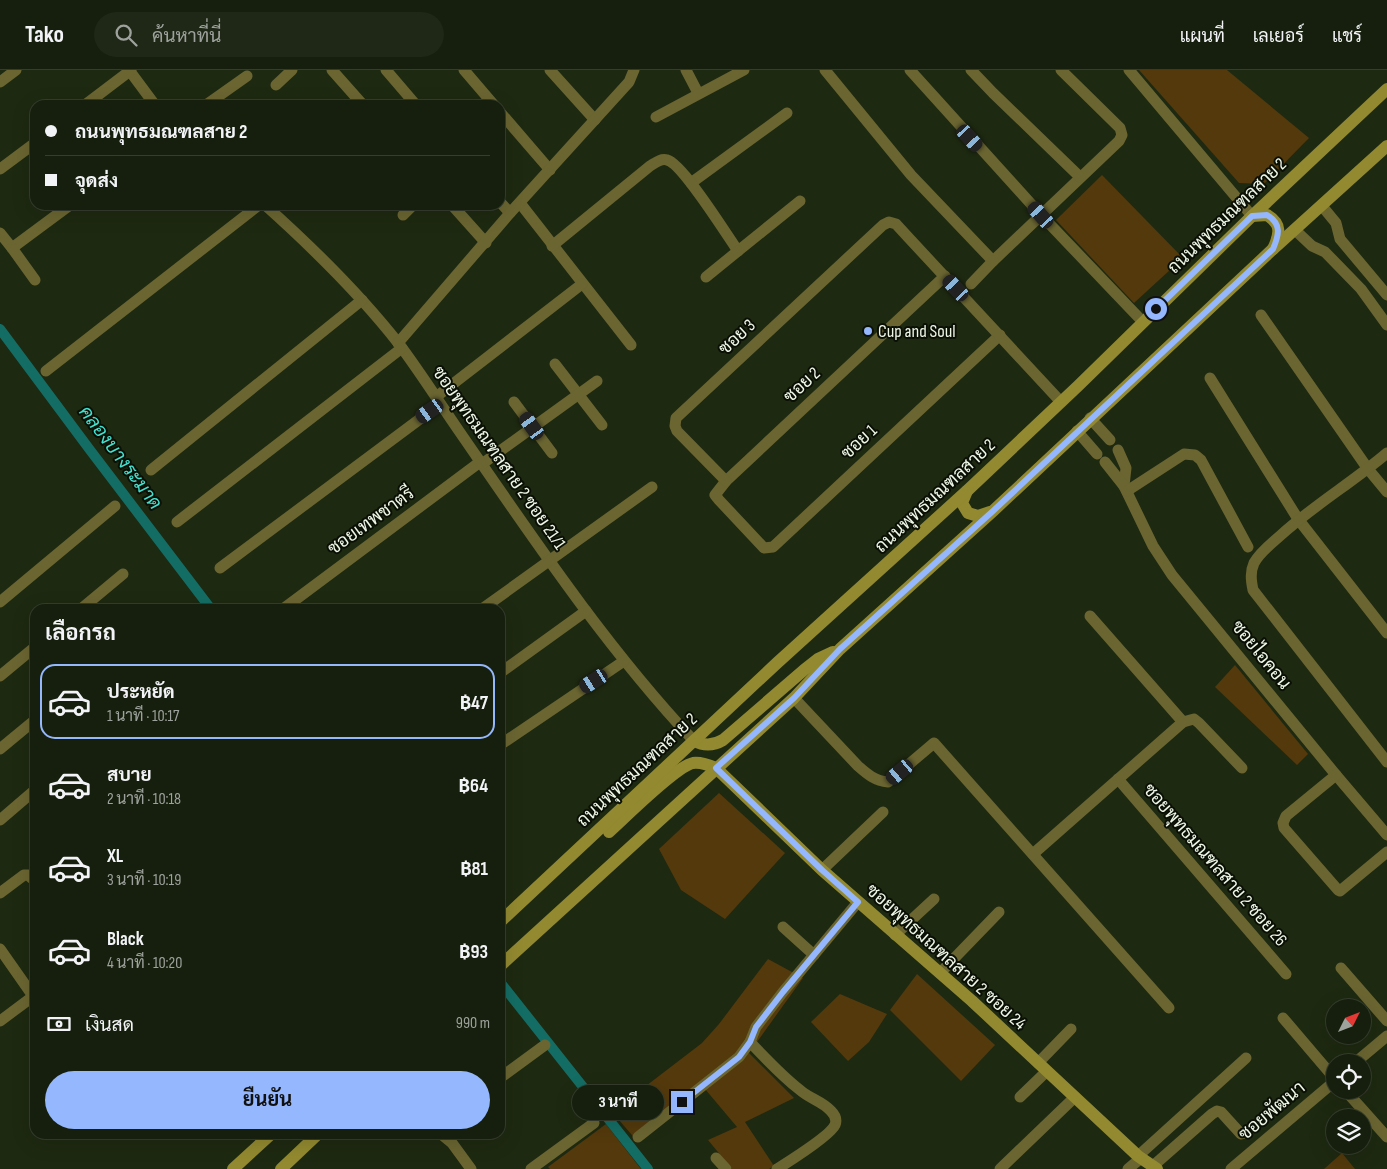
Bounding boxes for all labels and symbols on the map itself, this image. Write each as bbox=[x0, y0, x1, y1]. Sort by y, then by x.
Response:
car bbox=[954, 122, 985, 154]
street label: ถนนพุทธมณฑลสาย 2 bbox=[1163, 154, 1291, 279]
car bbox=[1025, 199, 1056, 231]
car bbox=[940, 272, 971, 304]
route start bbox=[1145, 298, 1167, 320]
street label: ซอย 3 bbox=[714, 315, 760, 359]
place label: Cup and Soul bbox=[878, 321, 956, 342]
marker: Cup and Soul bbox=[862, 325, 874, 337]
street label: ซอยพุทธมณฑลสาย 2 ซอย 21/1 bbox=[427, 362, 571, 555]
street label: ซอย 2 bbox=[779, 363, 825, 407]
car bbox=[413, 396, 446, 426]
water label: คลองบางระมาด bbox=[74, 402, 166, 514]
car bbox=[517, 409, 546, 443]
street label: ซอย 1 bbox=[837, 420, 882, 464]
street label: ถนนพุทธมณฑลสาย 2 bbox=[870, 435, 1000, 558]
street label: ซอยเทพชาตรี bbox=[322, 480, 418, 559]
street label: ซอยไอคอน bbox=[1227, 614, 1297, 694]
car bbox=[577, 667, 610, 695]
street label: ถนนพุทธมณฑลสาย 2 bbox=[572, 709, 702, 832]
car bbox=[883, 757, 916, 787]
street label: ซอยพุทธมณฑลสาย 2 ซอย 26 bbox=[1138, 779, 1291, 951]
street label: ซอยพุทธมณฑลสาย 2 ซอย 24 bbox=[861, 880, 1031, 1035]
north arrow bbox=[1326, 999, 1371, 1044]
street label: ซอยพัฒนา bbox=[1234, 1076, 1309, 1145]
callout: 3 นาที bbox=[572, 1084, 664, 1120]
route end bbox=[671, 1091, 693, 1113]

